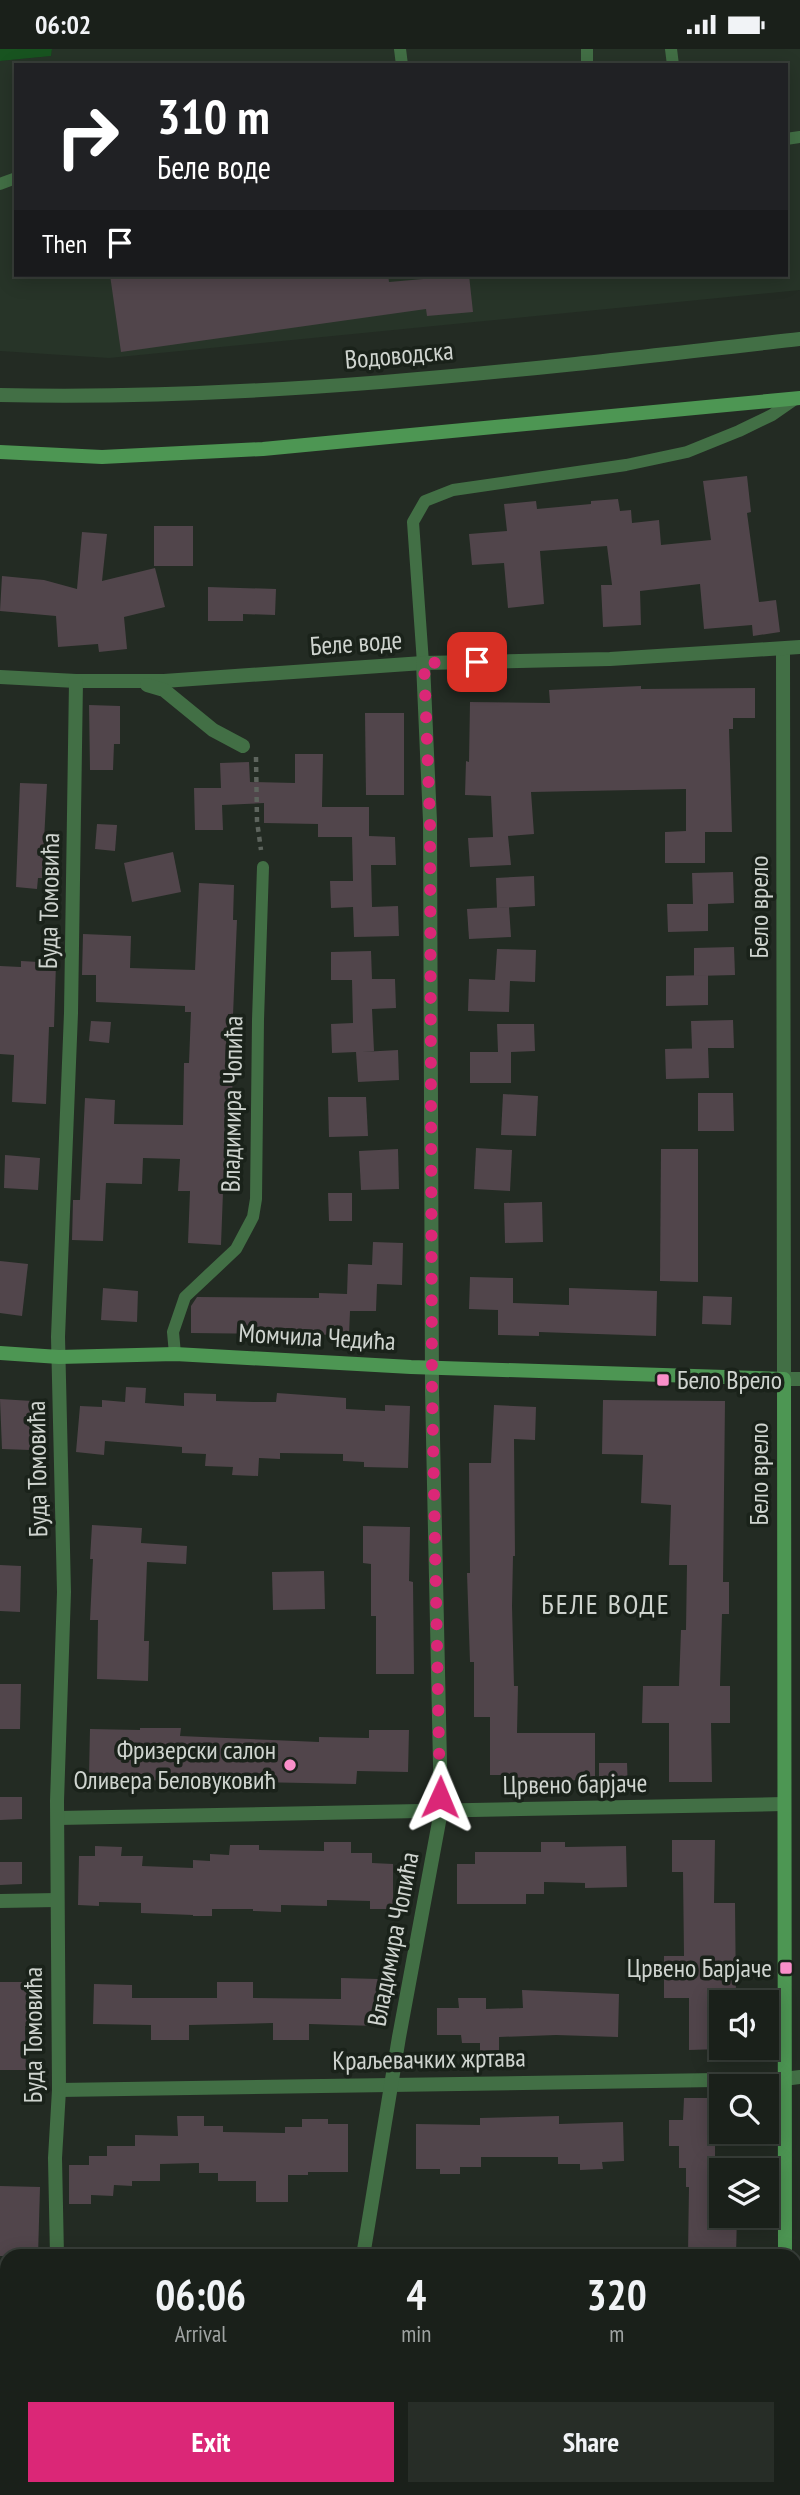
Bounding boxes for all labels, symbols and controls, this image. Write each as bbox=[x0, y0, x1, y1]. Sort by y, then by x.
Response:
text: 06:02 bbox=[35, 8, 91, 41]
text: 310 m bbox=[157, 84, 270, 148]
icon: right bbox=[42, 91, 133, 182]
text: Беле воде bbox=[157, 146, 271, 188]
icon: arrive bbox=[101, 224, 139, 262]
text: Then bbox=[42, 227, 87, 260]
street label: Водоводска bbox=[343, 333, 455, 376]
street label: Беле воде bbox=[309, 623, 403, 662]
pin bbox=[447, 632, 507, 692]
icon: arrive bbox=[458, 643, 496, 681]
street label: Буда Томовића bbox=[31, 832, 66, 969]
street label: Бело врело bbox=[742, 855, 775, 959]
street label: Владимира Чопића bbox=[213, 1015, 250, 1193]
street label: Момчила Чедића bbox=[238, 1316, 396, 1357]
place label: Бело Врело bbox=[677, 1363, 782, 1396]
marker: Бело Врело bbox=[655, 1372, 671, 1388]
street label: Буда Томовића bbox=[19, 1401, 54, 1538]
street label: Бело врело bbox=[742, 1422, 775, 1526]
district label: БЕЛЕ ВОДЕ bbox=[541, 1585, 671, 1622]
place label: Фризерски салон Оливера Беловуковић bbox=[73, 1733, 276, 1796]
marker: Фризерски салон Оливера Беловуковић bbox=[282, 1757, 298, 1773]
position arrow bbox=[403, 1760, 477, 1834]
street label: Црвено барјаче bbox=[502, 1766, 648, 1801]
street label: Владимира Чопића bbox=[359, 1849, 426, 2029]
place label: Црвено Барјаче bbox=[627, 1951, 772, 1984]
marker: Црвено Барјаче bbox=[778, 1960, 794, 1976]
street label: Буда Томовића bbox=[16, 1967, 49, 2103]
map controls bbox=[709, 1990, 779, 2228]
button: sound bbox=[709, 1990, 779, 2060]
street label: Краљевачких жртава bbox=[332, 2040, 526, 2077]
button: search bbox=[709, 2074, 779, 2144]
button: layers bbox=[709, 2158, 779, 2228]
text: 06:06 bbox=[155, 2267, 246, 2322]
text: 4 bbox=[406, 2267, 426, 2322]
text: 320 bbox=[587, 2267, 647, 2322]
text: Arrival bbox=[175, 2319, 227, 2348]
text: min bbox=[401, 2319, 431, 2348]
text: m bbox=[609, 2319, 624, 2348]
button: Exit bbox=[28, 2402, 394, 2482]
button: Share bbox=[408, 2402, 774, 2482]

